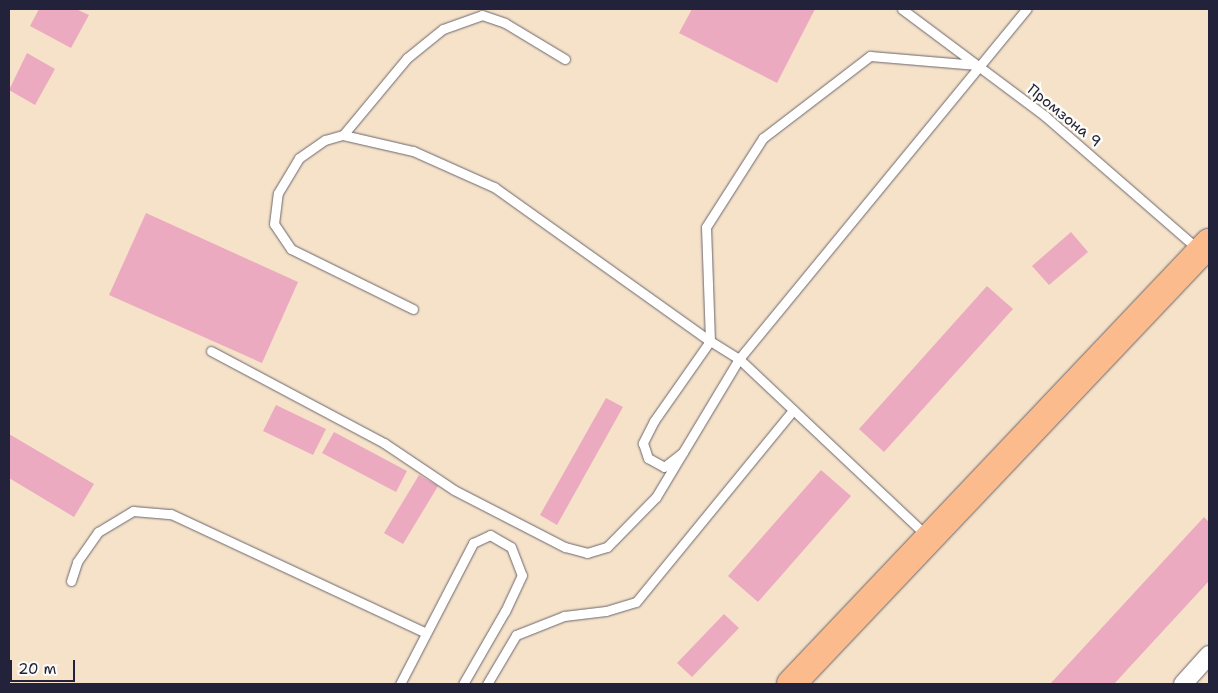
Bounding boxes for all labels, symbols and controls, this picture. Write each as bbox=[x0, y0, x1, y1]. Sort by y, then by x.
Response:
street label: Промзона 9 bbox=[1024, 81, 1104, 151]
scale bar bbox=[12, 650, 78, 682]
text: 20 m bbox=[18, 659, 57, 679]

